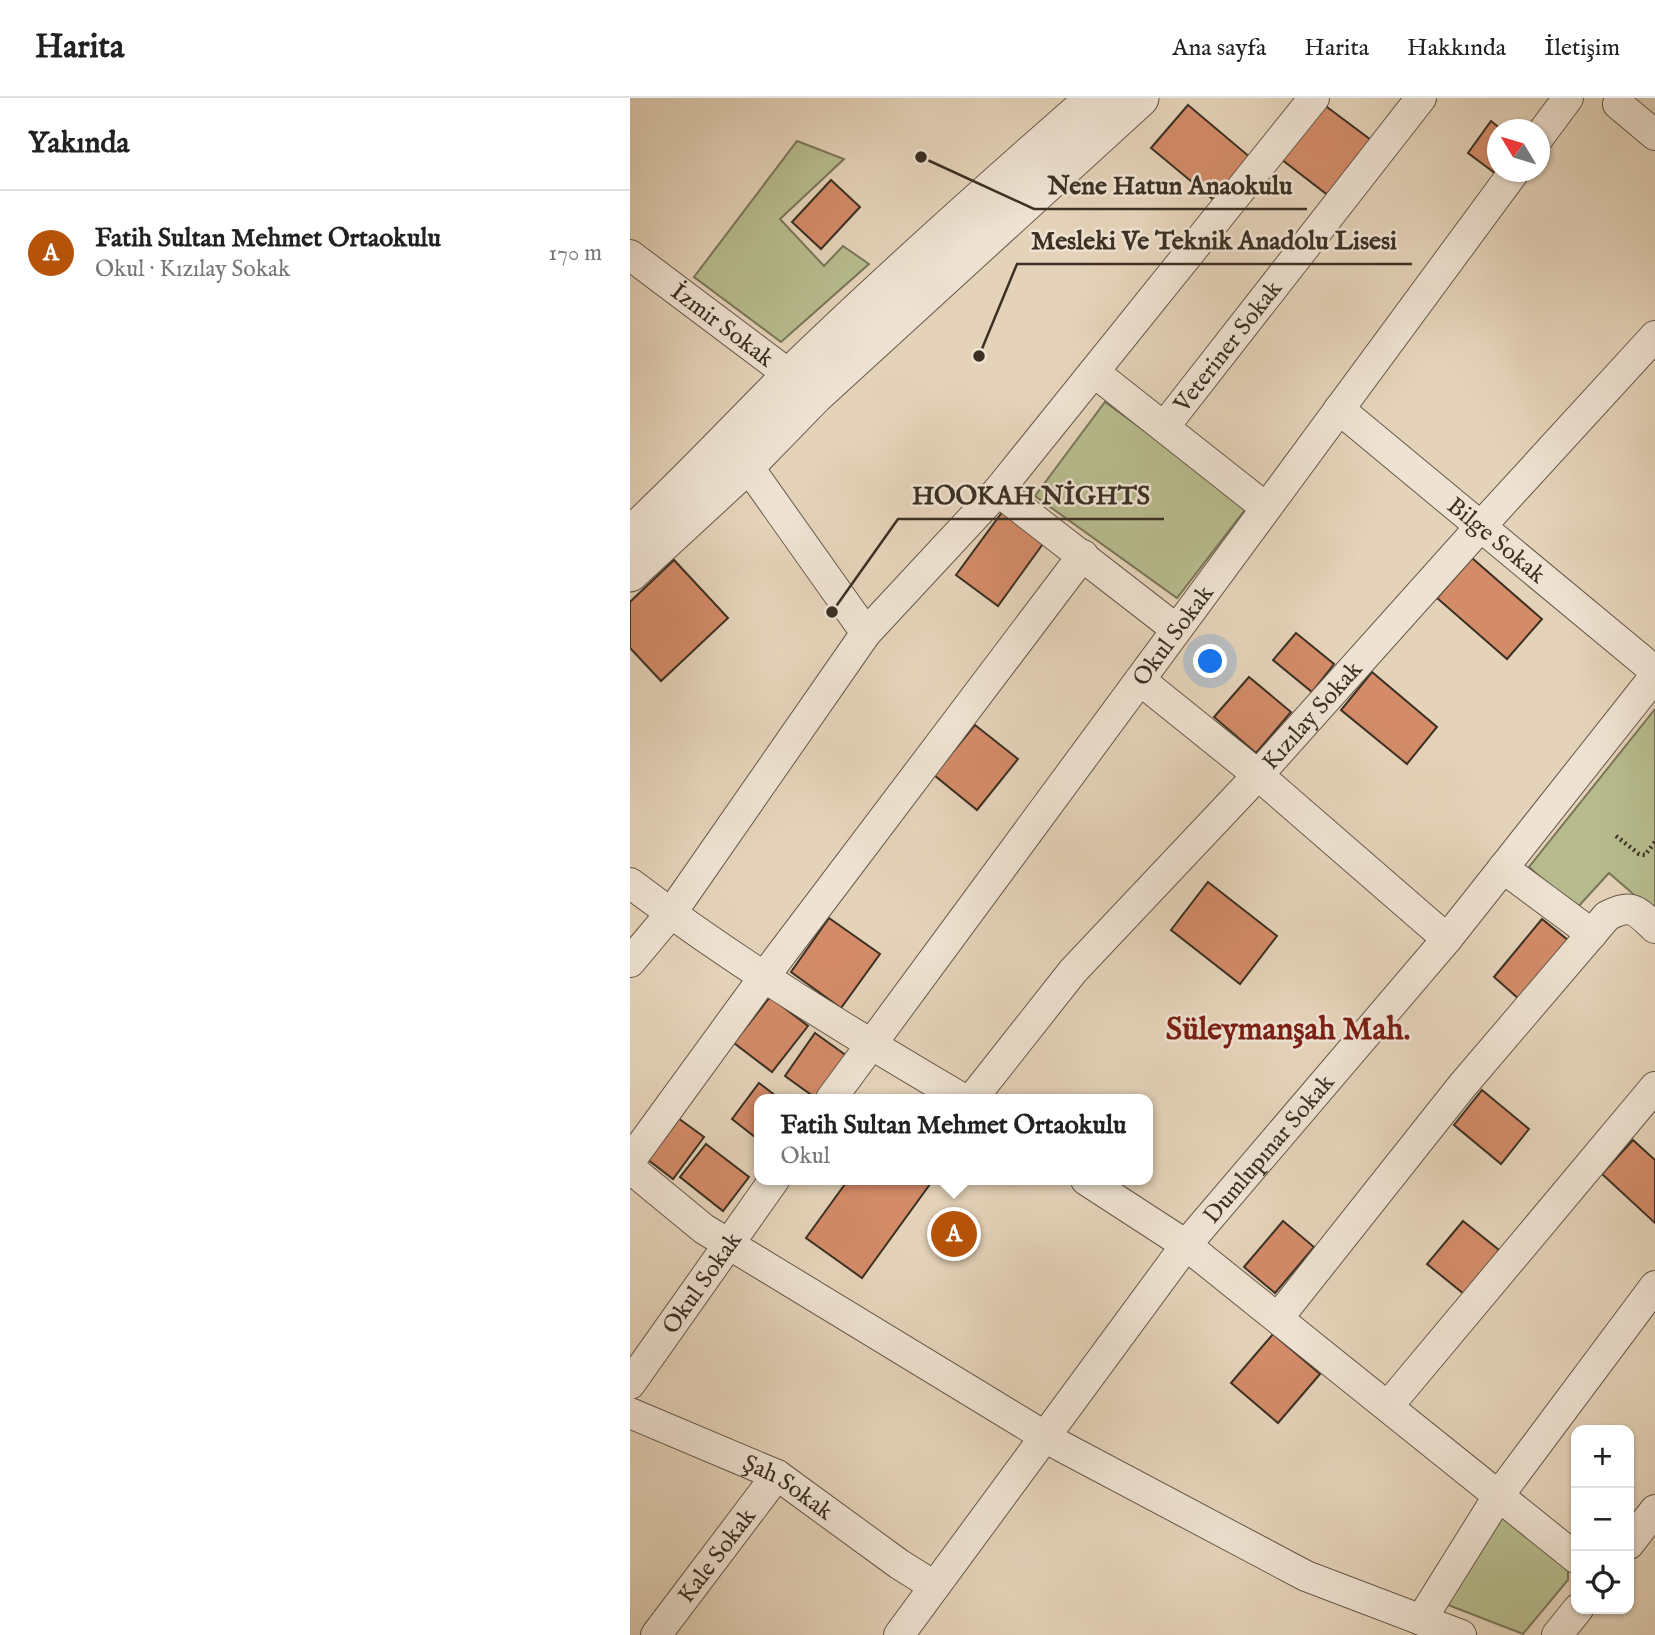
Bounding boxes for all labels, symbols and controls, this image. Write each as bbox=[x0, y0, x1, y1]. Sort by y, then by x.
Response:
text: Harita bbox=[35, 27, 124, 69]
text: Ana sayfa bbox=[1172, 33, 1266, 64]
text: Harita bbox=[1304, 33, 1369, 64]
text: Hakkında bbox=[1407, 33, 1506, 64]
text: İletişim bbox=[1544, 33, 1620, 64]
north arrow bbox=[1487, 119, 1550, 182]
text: Yakında bbox=[28, 125, 130, 163]
callout: Nene Hatun Anaokulu bbox=[1034, 162, 1307, 209]
text: Nene Hatun Anaokulu bbox=[1046, 170, 1293, 203]
callout: Mesleki Ve Teknik Anadolu Lisesi bbox=[1017, 217, 1412, 264]
text: Fatih Sultan Mehmet Ortaokulu bbox=[95, 222, 441, 255]
text: Mesleki Ve Teknik Anadolu Lisesi bbox=[1031, 225, 1397, 258]
text: A bbox=[43, 239, 59, 268]
text: 170 m bbox=[549, 239, 602, 268]
text: Okul · Kızılay Sokak bbox=[95, 255, 290, 284]
street label: Veteriner Sokak bbox=[1167, 274, 1290, 420]
street label: İzmir Sokak bbox=[664, 277, 780, 375]
callout: HOOKAH NİGHTS bbox=[898, 472, 1164, 519]
text: HOOKAH NİGHTS bbox=[912, 480, 1150, 513]
street label: Bilge Sokak bbox=[1440, 491, 1552, 591]
street label: Okul Sokak bbox=[1126, 579, 1221, 693]
your location bbox=[1193, 644, 1227, 678]
street label: Kızılay Sokak bbox=[1256, 655, 1370, 777]
district label: Süleymanşah Mah. bbox=[1166, 1010, 1410, 1051]
street label: Dumlupınar Sokak bbox=[1197, 1068, 1342, 1231]
popup bbox=[754, 1094, 1153, 1185]
text: Fatih Sultan Mehmet Ortaokulu bbox=[781, 1109, 1126, 1142]
text: Okul bbox=[781, 1142, 830, 1171]
pin: A bbox=[931, 1208, 977, 1260]
street label: Okul Sokak bbox=[656, 1226, 750, 1341]
map controls bbox=[1571, 1425, 1634, 1614]
button: + bbox=[1571, 1425, 1634, 1488]
street label: Şah Sokak bbox=[738, 1448, 839, 1528]
button: − bbox=[1571, 1488, 1634, 1551]
street label: Kale Sokak bbox=[671, 1502, 764, 1610]
button: locate bbox=[1571, 1551, 1634, 1614]

